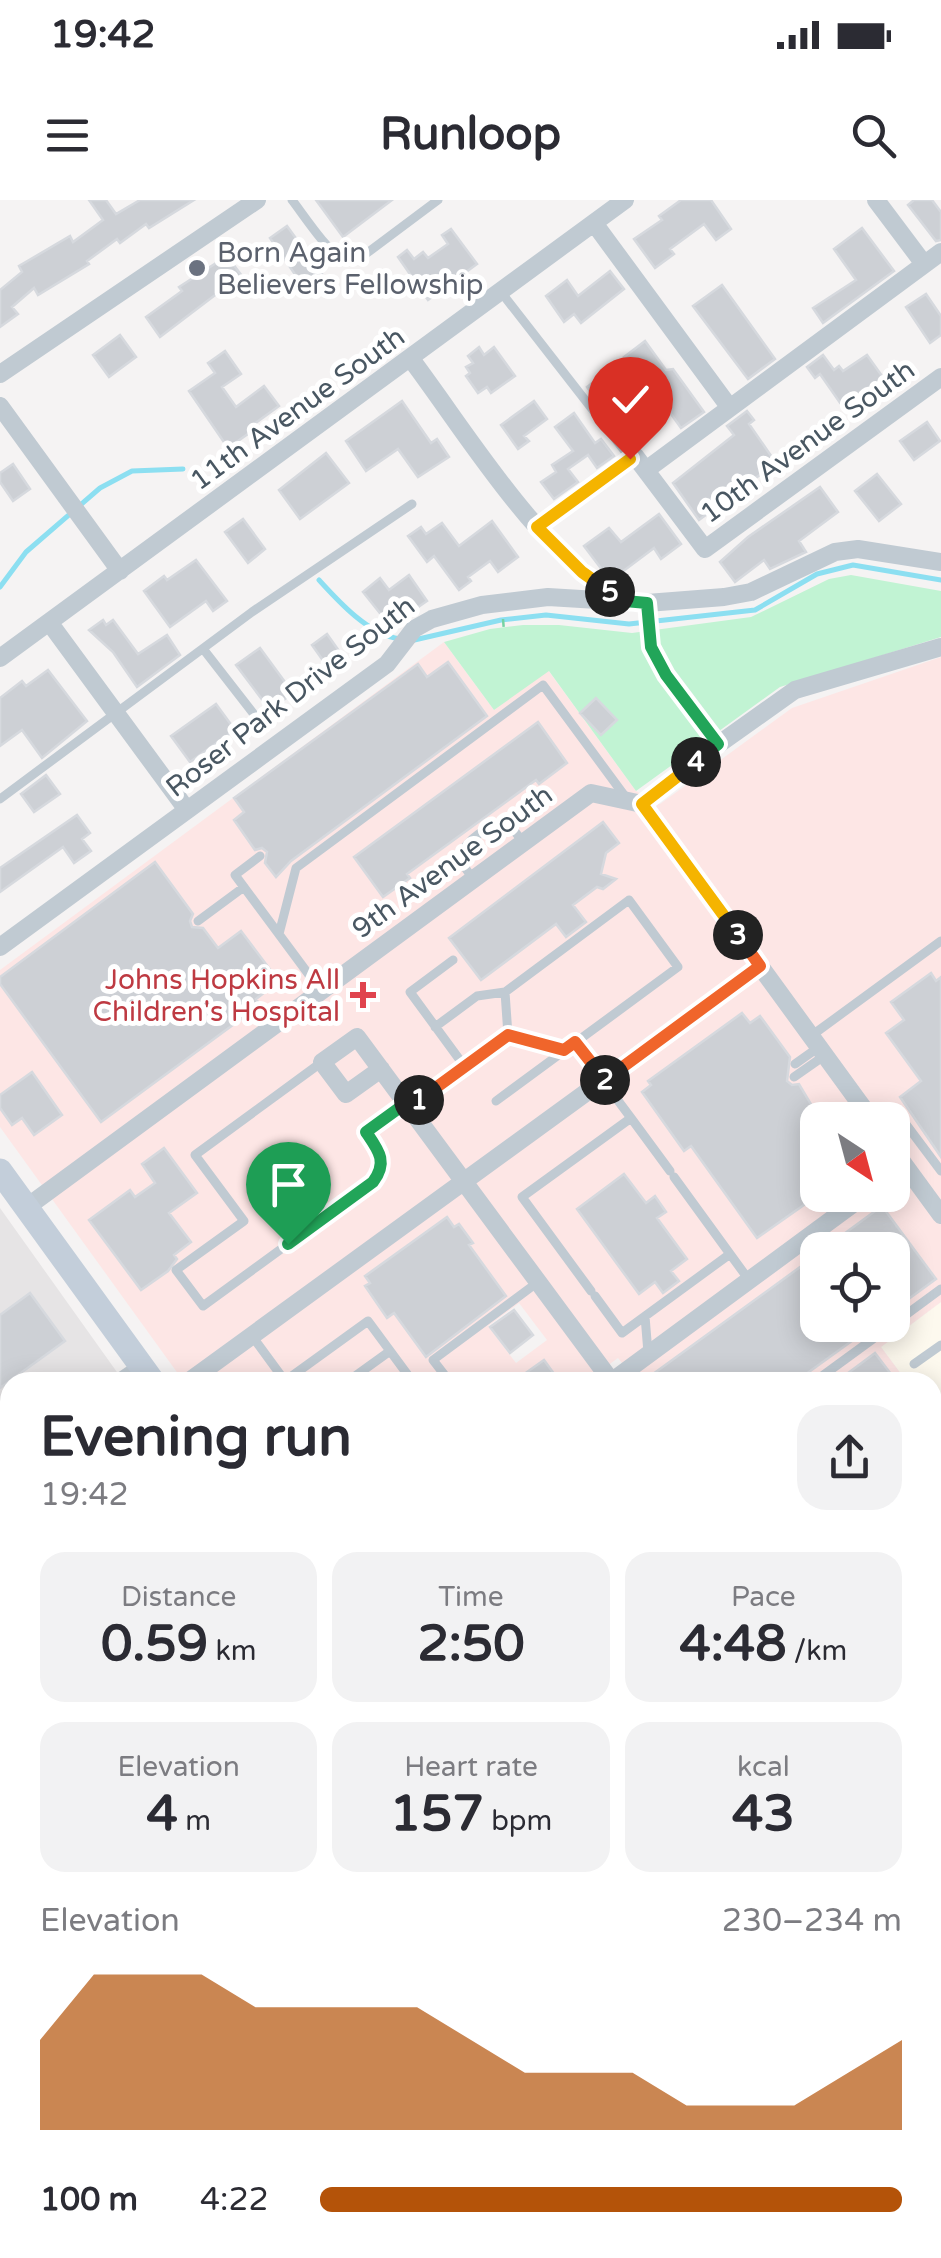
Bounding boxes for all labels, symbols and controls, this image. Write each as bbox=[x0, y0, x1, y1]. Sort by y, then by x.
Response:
text: 19:42 bbox=[50, 12, 155, 58]
icon: menu bbox=[40, 108, 95, 163]
text: Runloop bbox=[380, 108, 561, 162]
icon: search bbox=[846, 108, 901, 163]
place label: Born Again Believers Fellowship bbox=[217, 236, 484, 302]
marker: Born Again Believers Fellowship bbox=[186, 257, 208, 279]
street label: 11th Avenue South bbox=[184, 320, 411, 498]
street label: 10th Avenue South bbox=[694, 353, 921, 531]
pin bbox=[588, 357, 673, 460]
icon: check bbox=[603, 372, 658, 427]
pin: 5 bbox=[585, 567, 635, 617]
text: 5 bbox=[601, 575, 619, 609]
street label: Roser Park Drive South bbox=[159, 589, 422, 805]
pin: 4 bbox=[671, 737, 721, 787]
text: 4 bbox=[687, 745, 705, 779]
street label: 9th Avenue South bbox=[346, 778, 559, 946]
pin: 3 bbox=[713, 910, 763, 960]
text: 3 bbox=[729, 918, 747, 952]
place label: Johns Hopkins All Children's Hospital bbox=[92, 963, 340, 1029]
marker: Johns Hopkins All Children's Hospital bbox=[350, 982, 376, 1008]
pin: 2 bbox=[580, 1055, 630, 1105]
text: 2 bbox=[596, 1063, 614, 1097]
pin: 1 bbox=[394, 1075, 444, 1125]
text: 1 bbox=[410, 1083, 428, 1117]
north arrow bbox=[800, 1102, 910, 1212]
map controls bbox=[800, 1102, 910, 1342]
pin bbox=[246, 1142, 331, 1245]
icon: arrive bbox=[261, 1157, 316, 1212]
button: locate bbox=[800, 1232, 910, 1342]
text: Evening run bbox=[40, 1405, 352, 1471]
button: share bbox=[797, 1405, 902, 1510]
text: 19:42 bbox=[40, 1476, 129, 1514]
text: Distance bbox=[121, 1580, 236, 1614]
text: Time bbox=[438, 1580, 504, 1614]
text: Pace bbox=[731, 1580, 796, 1614]
text: 0.59 bbox=[101, 1614, 208, 1674]
text: 2:50 bbox=[417, 1614, 525, 1674]
text: 4:48 bbox=[679, 1614, 787, 1674]
text: km bbox=[208, 1634, 256, 1668]
text: /km bbox=[787, 1634, 847, 1668]
text: Elevation bbox=[117, 1750, 240, 1784]
text: Heart rate bbox=[404, 1750, 538, 1784]
text: kcal bbox=[737, 1750, 790, 1784]
text: 4 bbox=[146, 1784, 178, 1844]
text: 157 bbox=[390, 1784, 484, 1844]
text: 43 bbox=[732, 1784, 795, 1844]
text: m bbox=[178, 1804, 211, 1838]
text: bpm bbox=[484, 1804, 552, 1838]
text: Elevation bbox=[40, 1902, 180, 1940]
text: 230–234 m bbox=[722, 1902, 902, 1940]
text: 100 m bbox=[40, 2181, 138, 2219]
text: 4:22 bbox=[200, 2181, 269, 2219]

